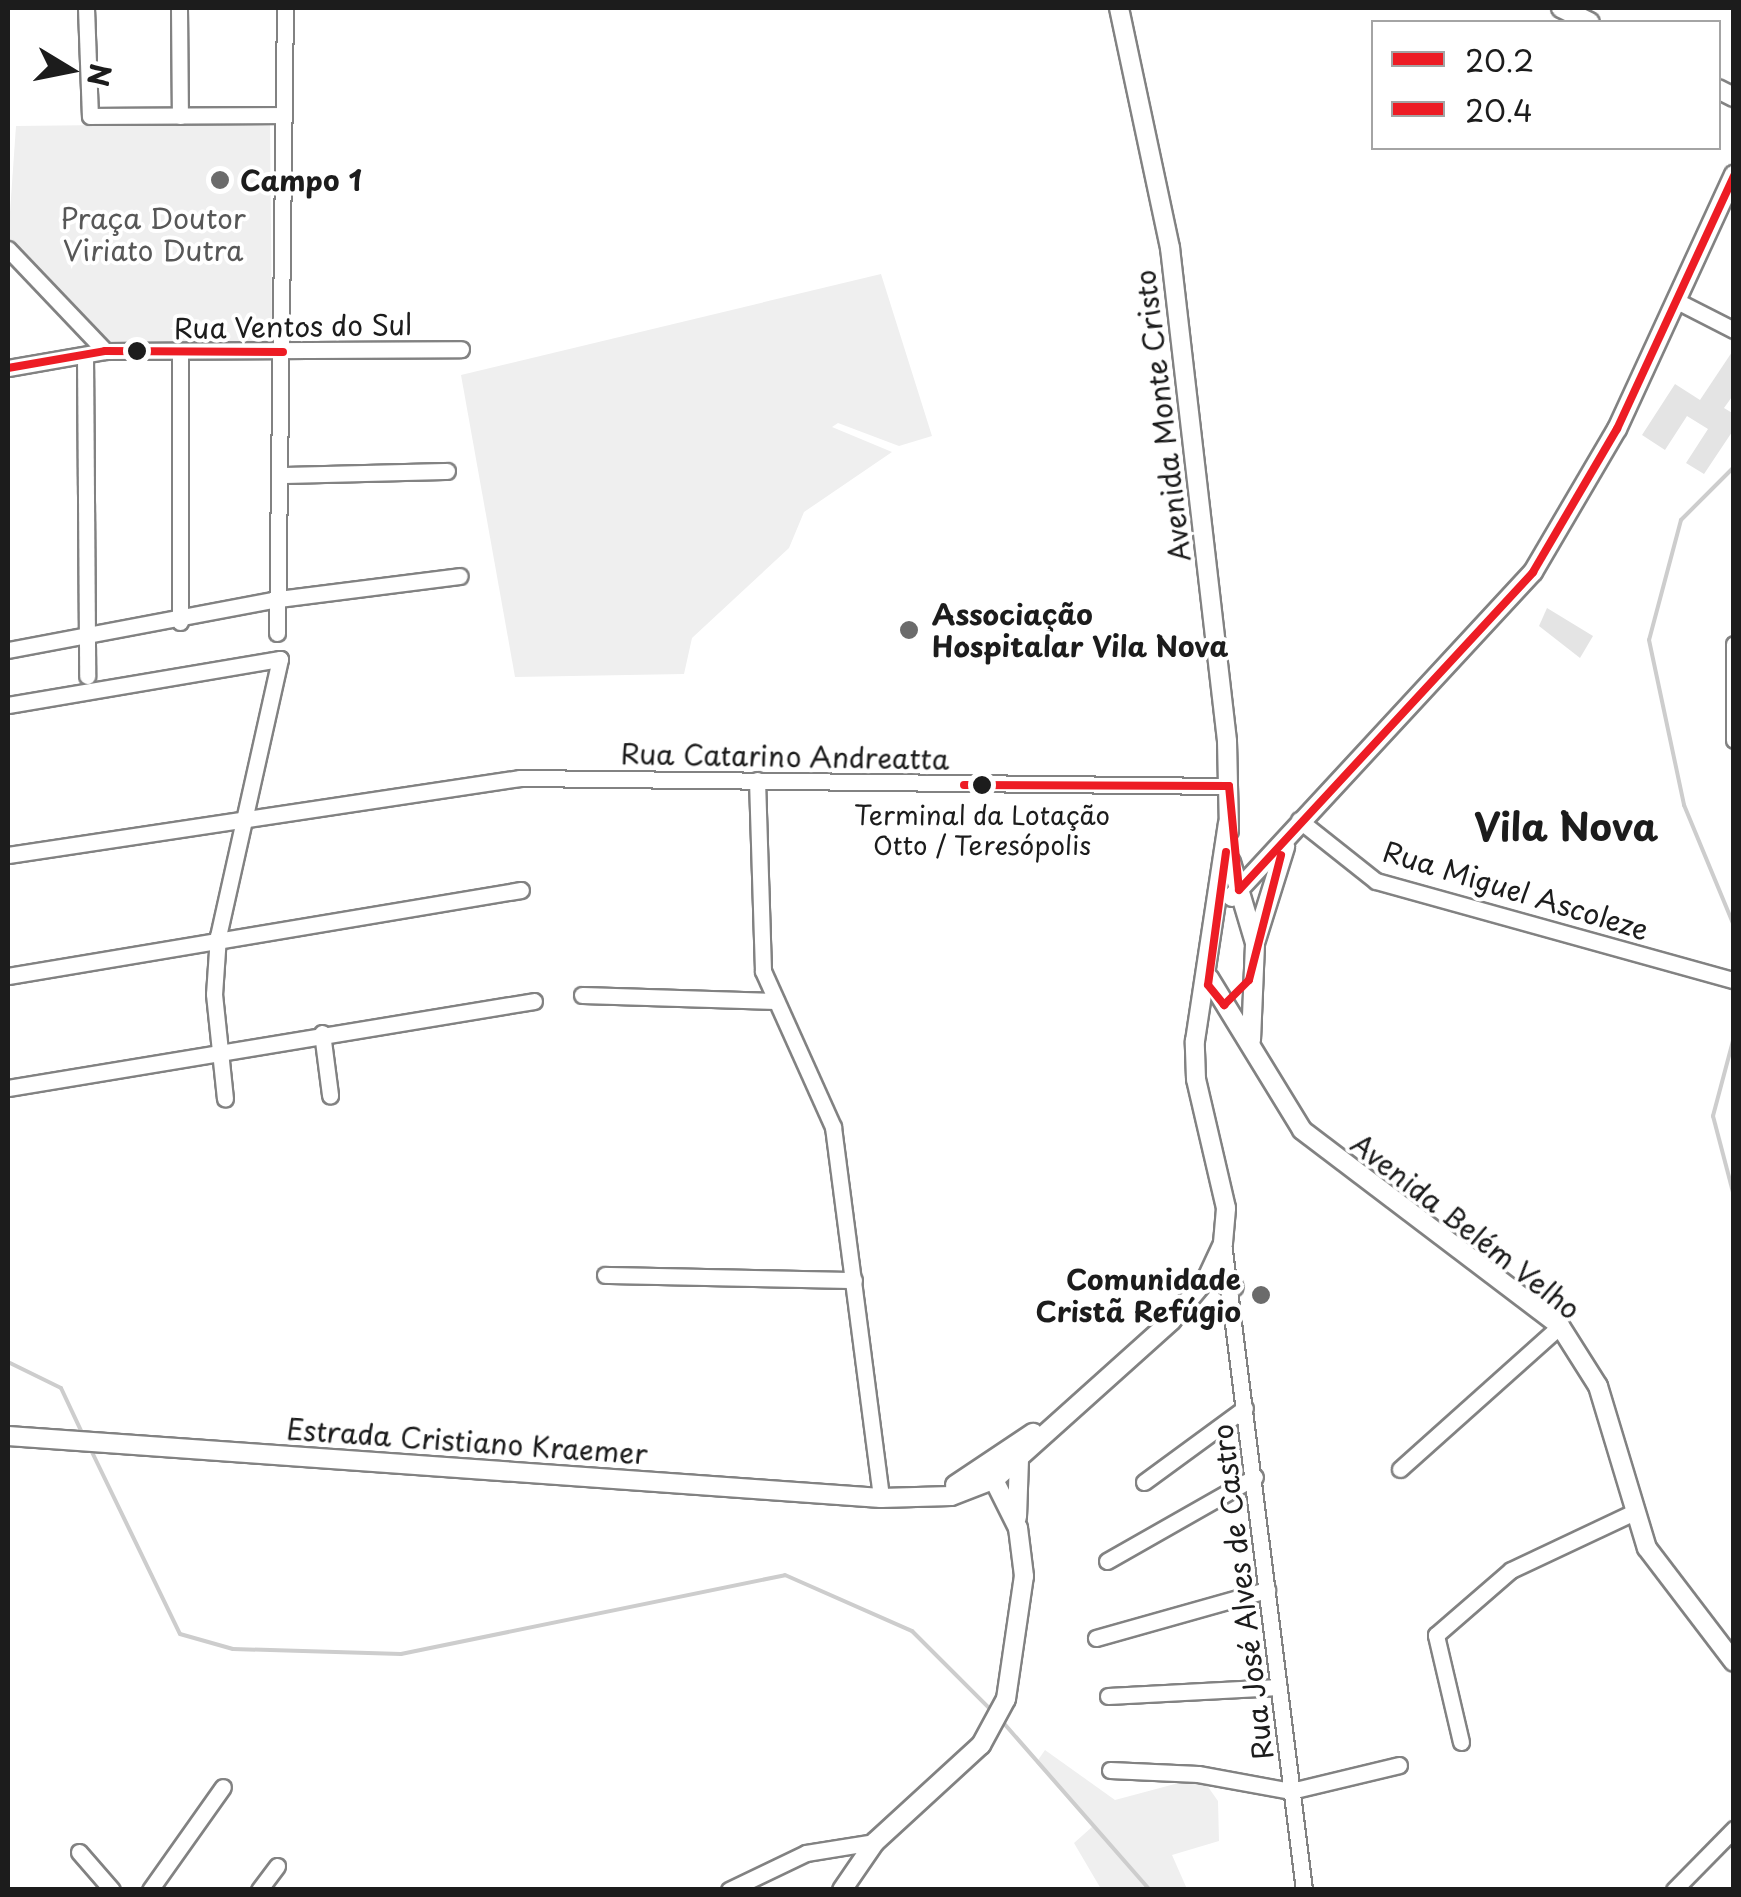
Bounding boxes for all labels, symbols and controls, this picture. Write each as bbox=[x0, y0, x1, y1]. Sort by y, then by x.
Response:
north arrow bbox=[20, 20, 120, 120]
legend bbox=[1371, 20, 1721, 150]
text: 20.2 bbox=[1465, 37, 1534, 82]
text: N bbox=[77, 61, 123, 90]
text: 20.4 bbox=[1465, 87, 1533, 132]
place label: Campo 1 bbox=[240, 163, 362, 197]
marker: Campo 1 bbox=[209, 169, 231, 191]
park label: Praça Doutor Viriato Dutra bbox=[62, 201, 244, 267]
street label: Avenida Monte Cristo bbox=[1128, 269, 1196, 563]
street label: Rua Ventos do Sul bbox=[171, 307, 415, 345]
unlabelled marker bbox=[127, 341, 147, 361]
place label: Associação Hospitalar Vila Nova bbox=[932, 597, 1231, 663]
marker: Associação Hospitalar Vila Nova bbox=[896, 617, 922, 643]
street label: Rua Catarino Andreatta bbox=[619, 736, 951, 776]
marker: Terminal da Lotação Otto / Teresópolis bbox=[972, 775, 992, 795]
place label: Terminal da Lotação Otto / Teresópolis bbox=[853, 799, 1111, 860]
district label: Vila Nova bbox=[1473, 803, 1659, 849]
street label: Rua Miguel Ascoleze bbox=[1378, 833, 1654, 947]
street label: Avenida Belém Velho bbox=[1345, 1126, 1587, 1326]
place label: Comunidade Cristã Refúgio bbox=[1036, 1262, 1241, 1328]
marker: Comunidade Cristã Refúgio bbox=[1250, 1284, 1272, 1306]
street label: Estrada Cristiano Kraemer bbox=[287, 1412, 647, 1470]
street label: Rua José Alves de Castro bbox=[1205, 1421, 1279, 1763]

